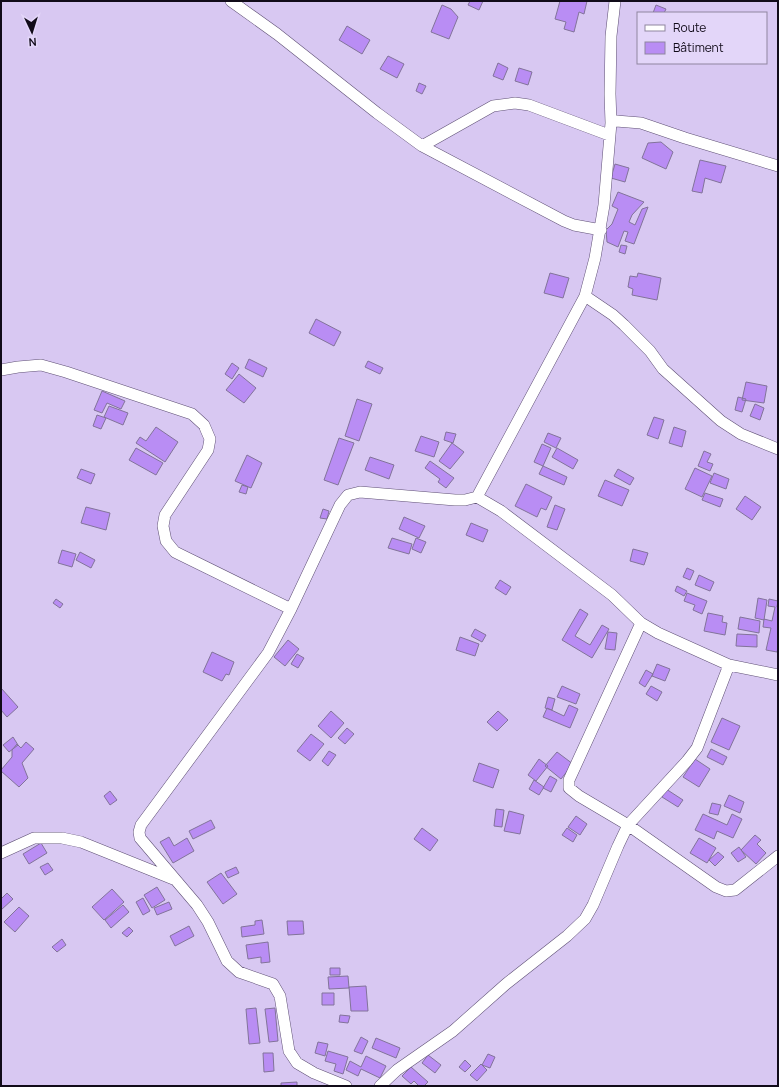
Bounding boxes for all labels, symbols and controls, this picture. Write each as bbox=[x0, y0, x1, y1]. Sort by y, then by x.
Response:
north arrow bbox=[12, 12, 52, 52]
legend bbox=[637, 12, 767, 64]
text: Route bbox=[673, 19, 706, 36]
text: N bbox=[28, 35, 37, 50]
text: Bâtiment bbox=[673, 39, 724, 56]

